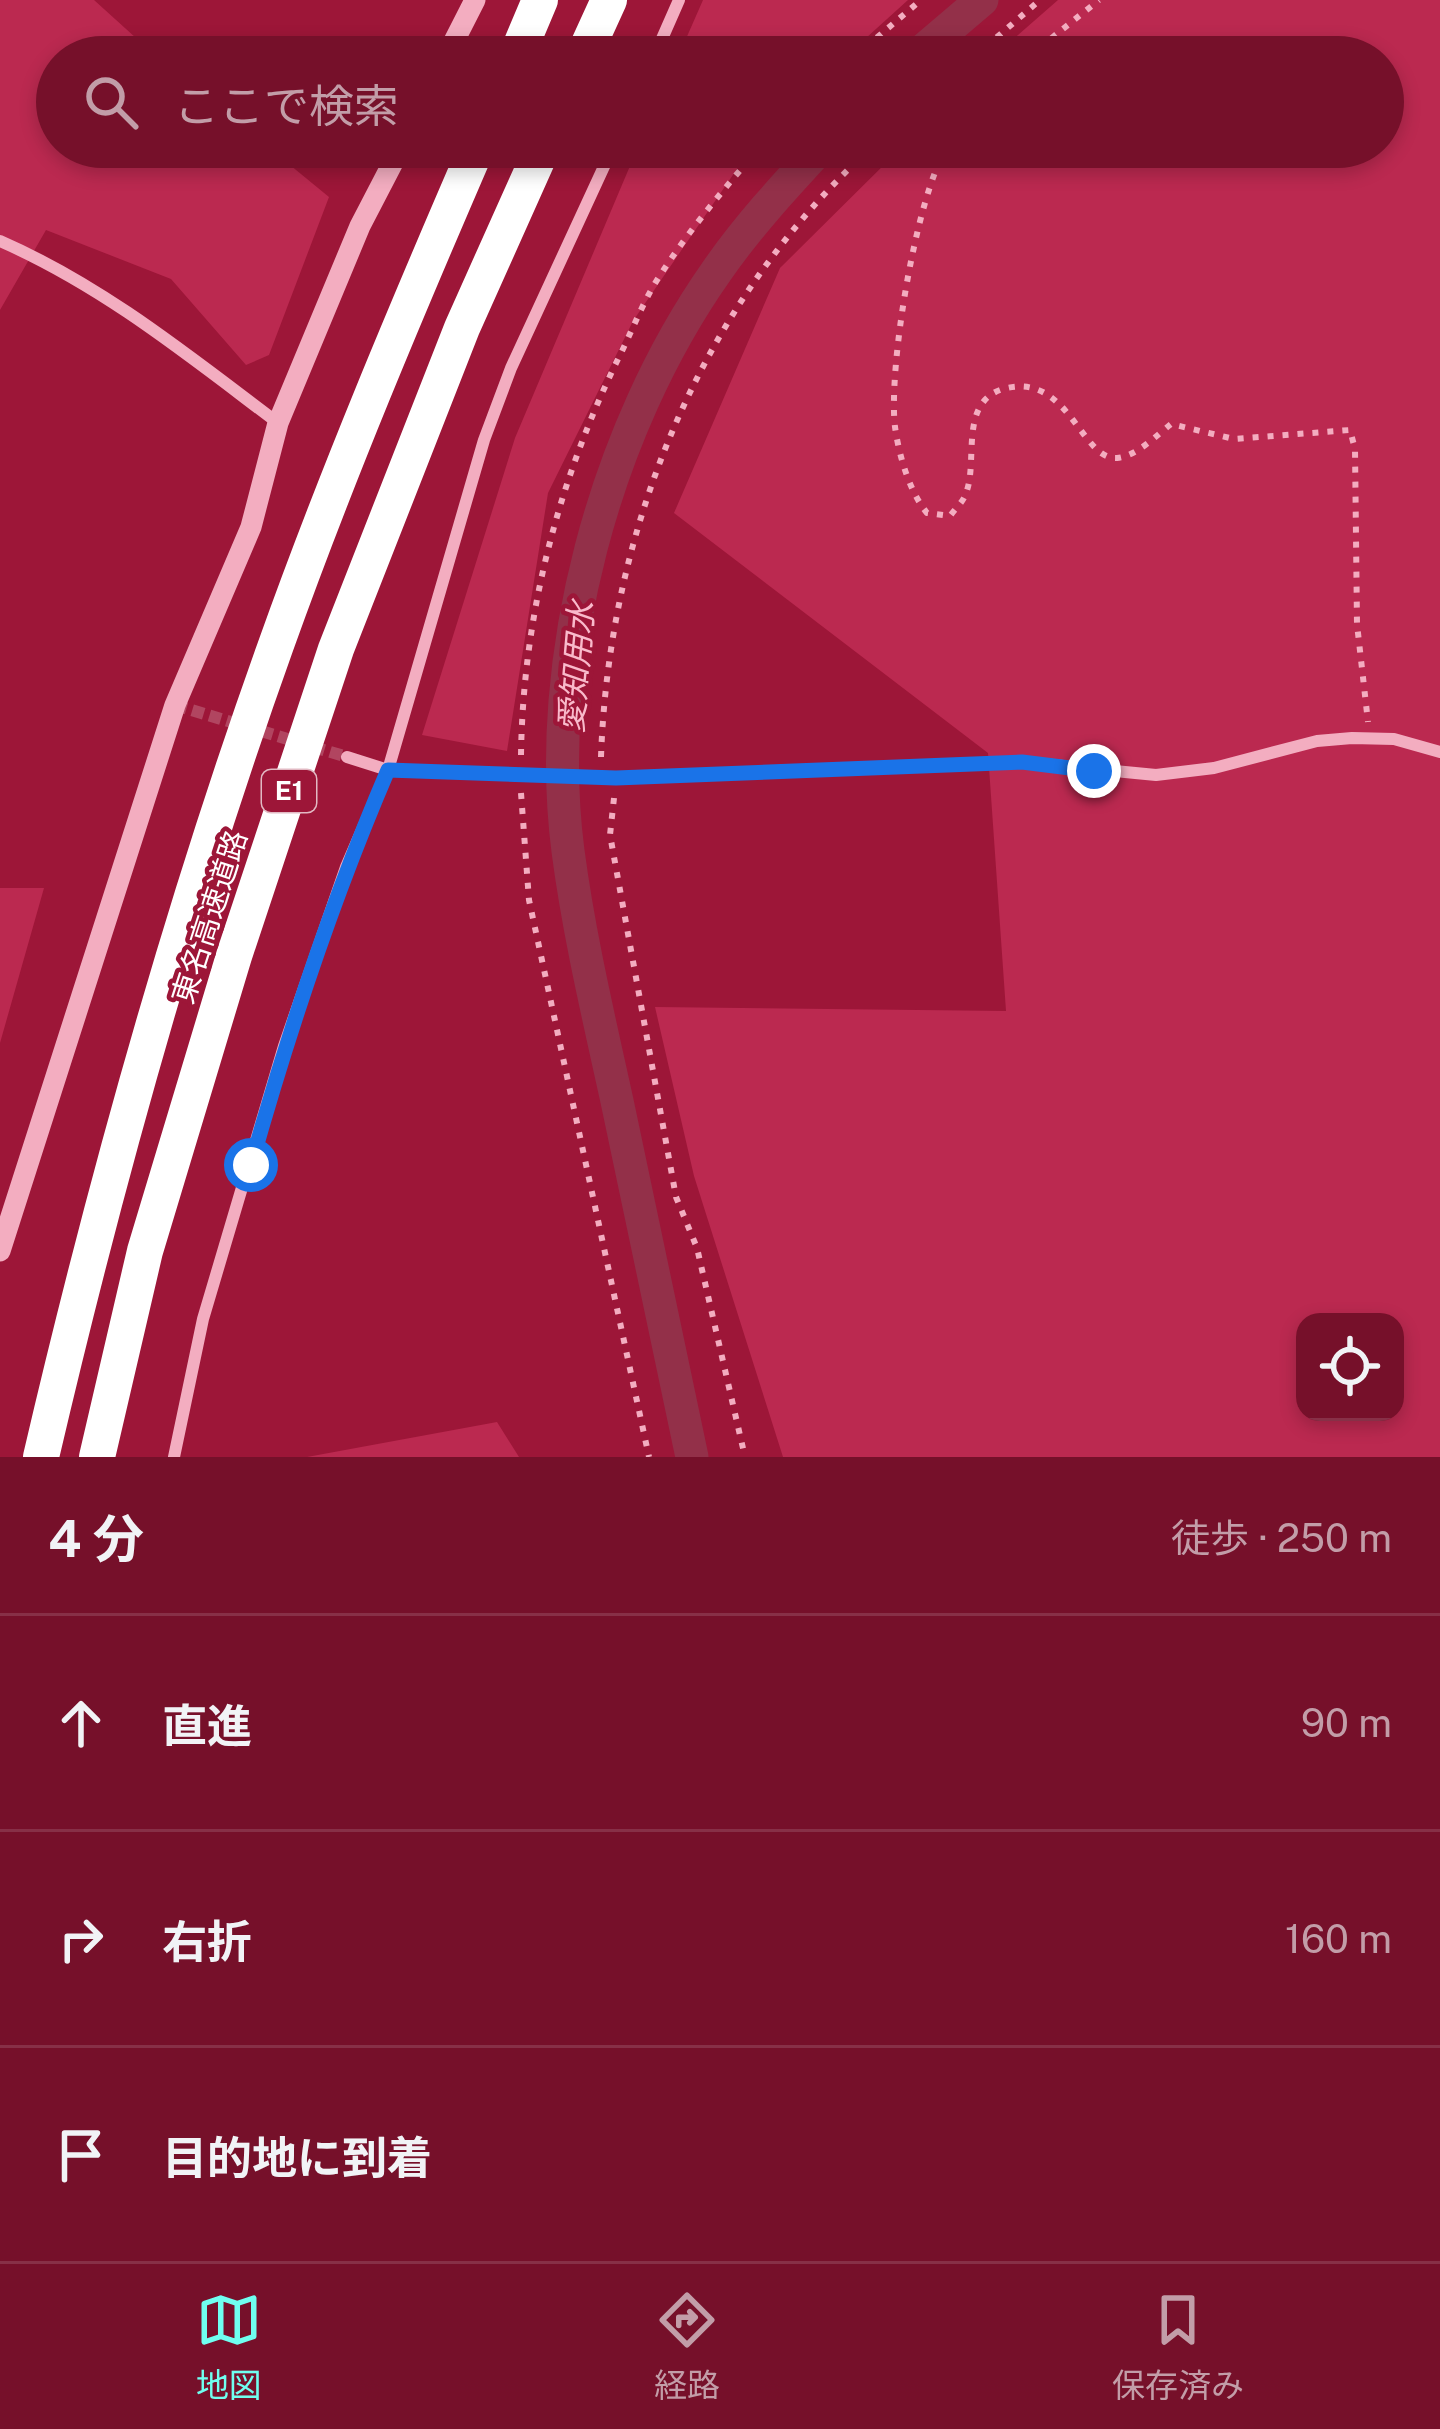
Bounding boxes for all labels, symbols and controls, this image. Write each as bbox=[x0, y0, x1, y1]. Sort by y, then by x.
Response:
search box bbox=[36, 36, 1404, 168]
icon: search bbox=[78, 69, 144, 135]
text: ここで検索 bbox=[174, 79, 399, 132]
water label: 愛知用水 bbox=[551, 597, 601, 734]
route end bbox=[1067, 744, 1121, 798]
road number: E1 bbox=[262, 770, 316, 812]
street label: 東名高速道路 bbox=[164, 826, 254, 1008]
route start bbox=[224, 1138, 278, 1192]
map controls bbox=[1296, 1313, 1404, 1421]
button: locate bbox=[1296, 1313, 1404, 1421]
text: 4 分 bbox=[48, 1509, 144, 1568]
text: 徒歩 · 250 m bbox=[1171, 1515, 1392, 1561]
icon: ahead bbox=[48, 1690, 114, 1756]
text: 直進 bbox=[162, 1699, 252, 1752]
text: 90 m bbox=[1301, 1700, 1392, 1746]
icon: right bbox=[48, 1906, 114, 1972]
text: 右折 bbox=[162, 1915, 252, 1968]
text: 160 m bbox=[1285, 1916, 1392, 1962]
icon: arrive bbox=[48, 2122, 114, 2188]
text: 目的地に到着 bbox=[162, 2131, 432, 2184]
tab: 地図 bbox=[196, 2287, 262, 2407]
tab: 経路 bbox=[654, 2287, 720, 2407]
tab: 保存済み bbox=[1112, 2287, 1244, 2407]

